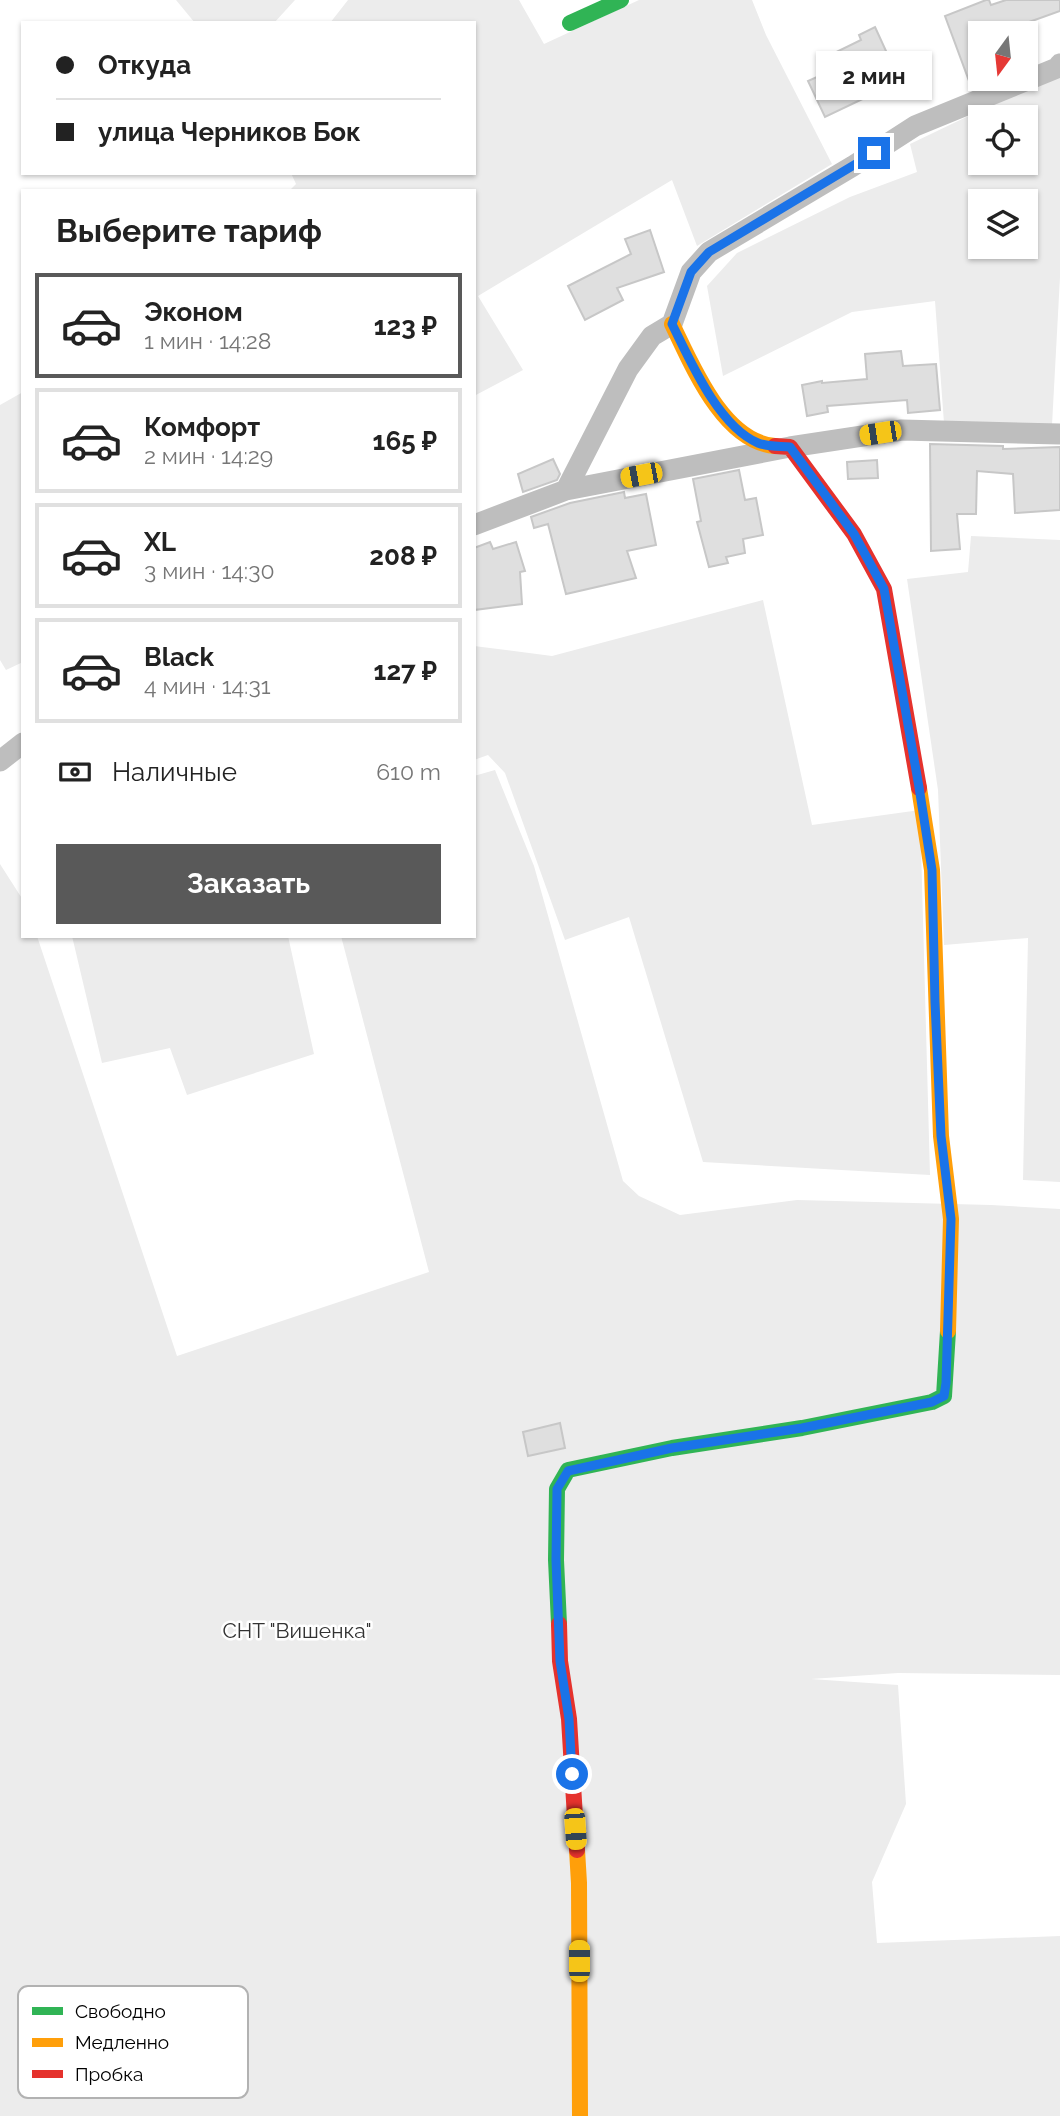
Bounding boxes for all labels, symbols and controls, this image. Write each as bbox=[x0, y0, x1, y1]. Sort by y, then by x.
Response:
north arrow bbox=[968, 21, 1038, 91]
map controls bbox=[968, 21, 1038, 259]
text: Откуда bbox=[98, 50, 191, 80]
callout: 2 мин bbox=[816, 52, 932, 100]
text: 2 мин bbox=[842, 62, 906, 89]
button: locate bbox=[968, 105, 1038, 175]
text: улица Черников Бок bbox=[98, 117, 361, 147]
route end bbox=[858, 137, 890, 169]
button: layers bbox=[968, 189, 1038, 259]
text: Выберите тариф bbox=[56, 212, 322, 249]
icon: car bbox=[60, 294, 123, 357]
text: Эконом bbox=[144, 297, 243, 327]
text: 123 ₽ bbox=[374, 311, 437, 341]
text: 1 мин · 14:28 bbox=[144, 327, 271, 354]
icon: car bbox=[60, 409, 123, 472]
text: Комфорт bbox=[144, 412, 260, 442]
car bbox=[858, 419, 903, 447]
text: 165 ₽ bbox=[373, 426, 437, 456]
text: 2 мин · 14:29 bbox=[144, 442, 273, 469]
car bbox=[619, 461, 664, 489]
icon: car bbox=[60, 524, 123, 587]
text: XL bbox=[144, 527, 176, 557]
text: 208 ₽ bbox=[369, 541, 437, 571]
text: 3 мин · 14:30 bbox=[144, 557, 275, 584]
icon: car bbox=[60, 639, 123, 702]
text: Black bbox=[144, 642, 214, 672]
text: 127 ₽ bbox=[374, 656, 437, 686]
text: 4 мин · 14:31 bbox=[144, 672, 271, 699]
icon: cash bbox=[56, 753, 94, 791]
text: Наличные bbox=[112, 757, 237, 787]
text: 610 m bbox=[376, 758, 441, 785]
button: Заказать bbox=[56, 844, 441, 924]
park label: СНТ "Вишенка" bbox=[222, 1618, 372, 1643]
route start bbox=[556, 1758, 588, 1790]
car bbox=[564, 1807, 587, 1851]
car bbox=[569, 1940, 590, 1982]
legend bbox=[18, 1986, 248, 2098]
text: Свободно bbox=[75, 2000, 166, 2022]
text: Медленно bbox=[75, 2031, 169, 2053]
text: Пробка bbox=[75, 2063, 143, 2085]

